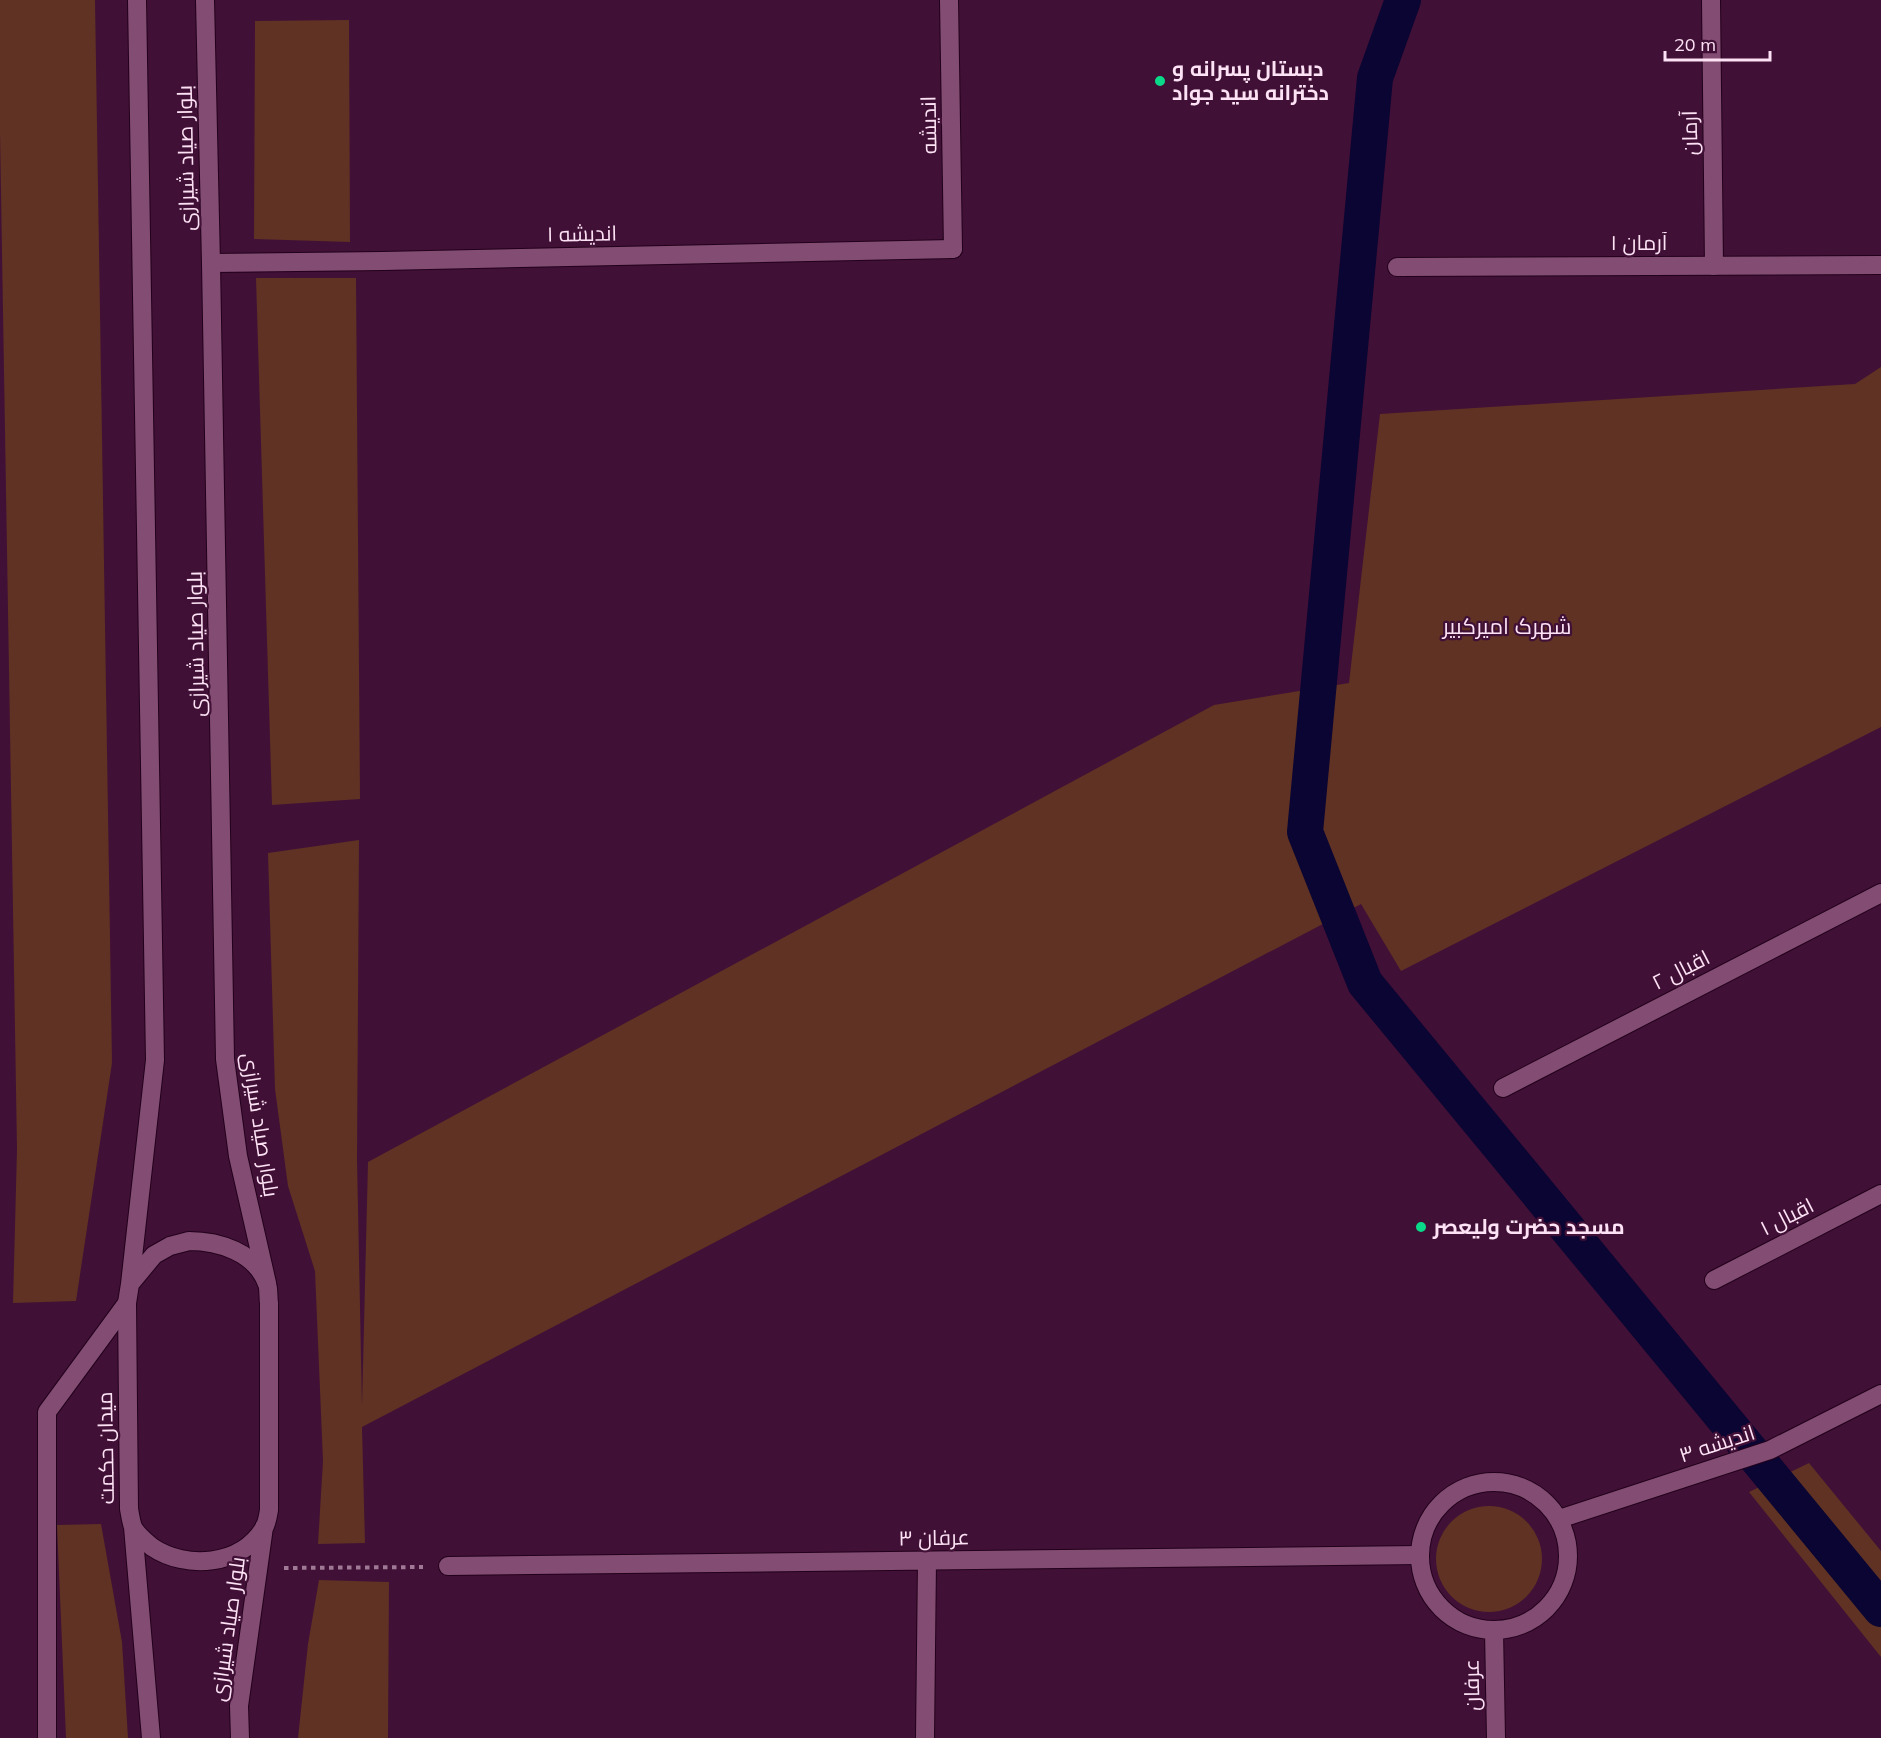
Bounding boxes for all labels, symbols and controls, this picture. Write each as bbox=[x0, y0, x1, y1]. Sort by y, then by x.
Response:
scale bar bbox=[1665, 24, 1770, 62]
text: 20 m bbox=[1674, 33, 1716, 56]
place label: دبستان پسرانه و دخترانه سید جواد bbox=[1172, 55, 1329, 106]
marker: دبستان پسرانه و دخترانه سید جواد bbox=[1153, 74, 1167, 88]
street label: بلوار صیاد شیرازی bbox=[171, 85, 200, 231]
street label: اندیشه bbox=[914, 96, 942, 154]
street label: آرمان bbox=[1676, 110, 1703, 156]
street label: اندیشه ۱ bbox=[547, 219, 617, 247]
street label: آرمان ۱ bbox=[1611, 229, 1668, 256]
street label: بلوار صیاد شیرازی bbox=[181, 571, 210, 717]
district label: شهرک امیرکبیر bbox=[1441, 612, 1571, 640]
street label: اقبال ۲ bbox=[1647, 944, 1714, 996]
street label: بلوار صیاد شیرازی bbox=[236, 1051, 285, 1199]
street label: اقبال ۱ bbox=[1755, 1192, 1818, 1241]
place label: مسجد حضرت ولیعصر bbox=[1432, 1213, 1625, 1240]
marker: مسجد حضرت ولیعصر bbox=[1414, 1220, 1428, 1234]
street label: میدان حکمت bbox=[91, 1391, 120, 1505]
street label: اندیشه ۳ bbox=[1676, 1419, 1758, 1467]
street label: عرفان ۳ bbox=[898, 1523, 970, 1552]
street label: بلوار صیاد شیرازی bbox=[204, 1555, 251, 1703]
street label: عرفان bbox=[1458, 1659, 1485, 1711]

